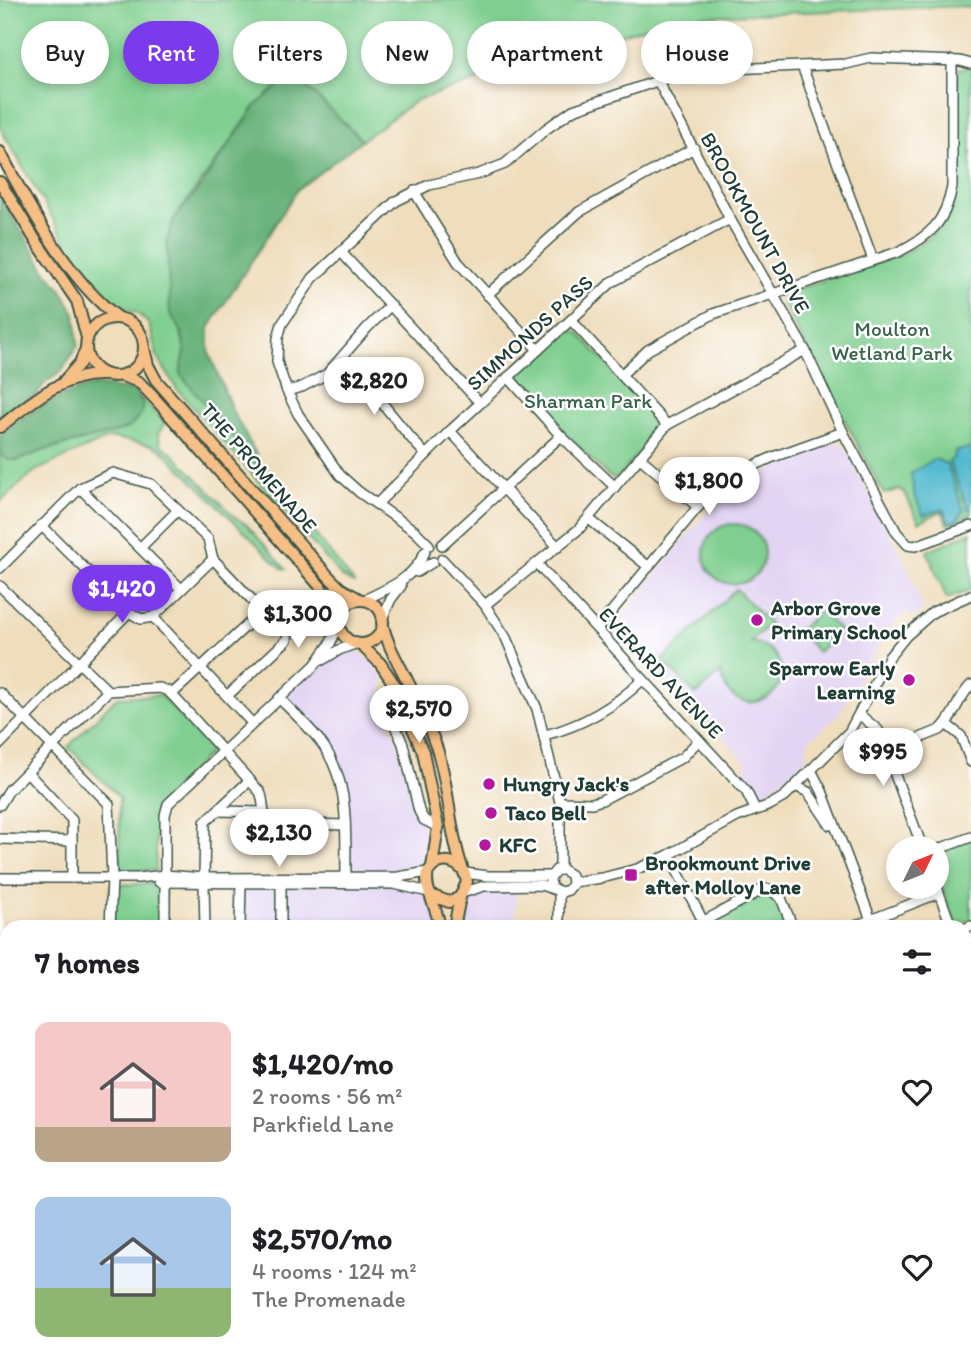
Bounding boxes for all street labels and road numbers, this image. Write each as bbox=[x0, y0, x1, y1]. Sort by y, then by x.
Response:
street label: BROOKMOUNT DRIVE bbox=[695, 128, 816, 318]
street label: SIMMONDS PASS bbox=[461, 269, 598, 396]
street label: THE PROMENADE bbox=[196, 397, 323, 538]
street label: EVERARD AVENUE bbox=[594, 602, 729, 744]

